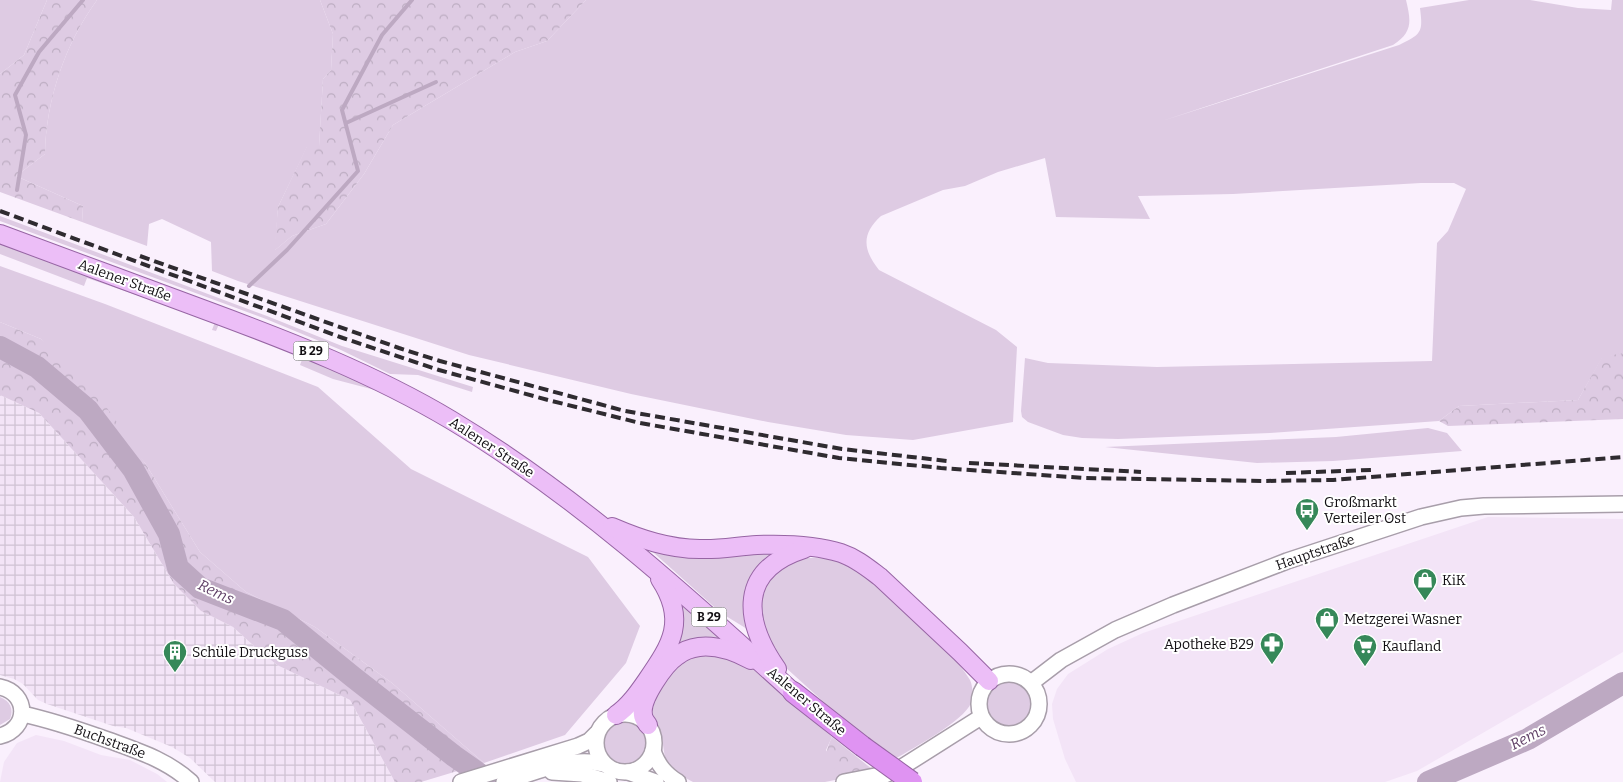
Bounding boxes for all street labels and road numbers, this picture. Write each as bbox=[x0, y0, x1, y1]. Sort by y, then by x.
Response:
street label: Aalener Straße bbox=[76, 256, 174, 305]
road number: B 29 bbox=[294, 342, 328, 361]
street label: Aalener Straße bbox=[446, 414, 537, 481]
street label: Hauptstraße bbox=[1273, 531, 1357, 574]
road number: B 29 bbox=[692, 608, 726, 626]
street label: Aalener Straße bbox=[764, 663, 850, 739]
street label: Buchstraße bbox=[72, 721, 148, 762]

